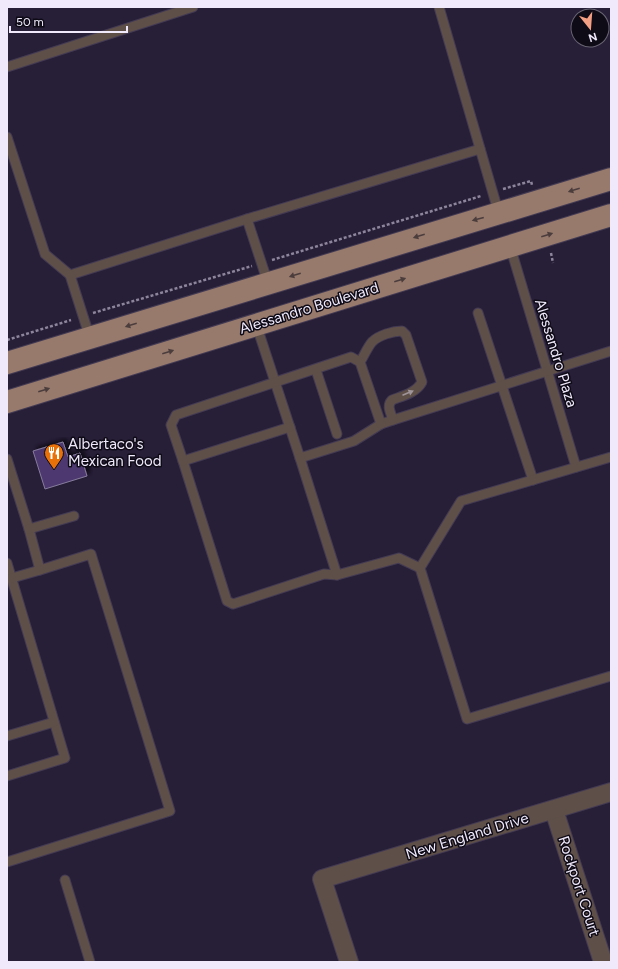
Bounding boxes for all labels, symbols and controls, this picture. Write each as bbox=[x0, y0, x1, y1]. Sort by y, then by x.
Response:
scale bar bbox=[10, 8, 127, 34]
north arrow bbox=[570, 8, 610, 48]
text: 50 m bbox=[16, 15, 44, 29]
text: N bbox=[587, 30, 599, 45]
one-way arrow bbox=[567, 188, 579, 194]
one-way arrow bbox=[472, 216, 484, 222]
one-way arrow bbox=[541, 232, 553, 238]
one-way arrow bbox=[413, 233, 425, 239]
one-way arrow bbox=[289, 272, 301, 278]
one-way arrow bbox=[394, 277, 406, 283]
street label: Alessandro Boulevard bbox=[237, 278, 381, 338]
street label: Alessandro Plaza bbox=[531, 297, 581, 409]
one-way arrow bbox=[124, 322, 136, 328]
one-way arrow bbox=[163, 349, 175, 355]
one-way arrow bbox=[39, 387, 51, 393]
one-way arrow bbox=[402, 390, 414, 396]
place label: Albertaco's Mexican Food bbox=[68, 435, 162, 470]
restaurant icon: Albertaco's Mexican Food bbox=[43, 442, 65, 470]
street label: New England Drive bbox=[403, 809, 531, 863]
street label: Rockport Court bbox=[554, 834, 604, 939]

